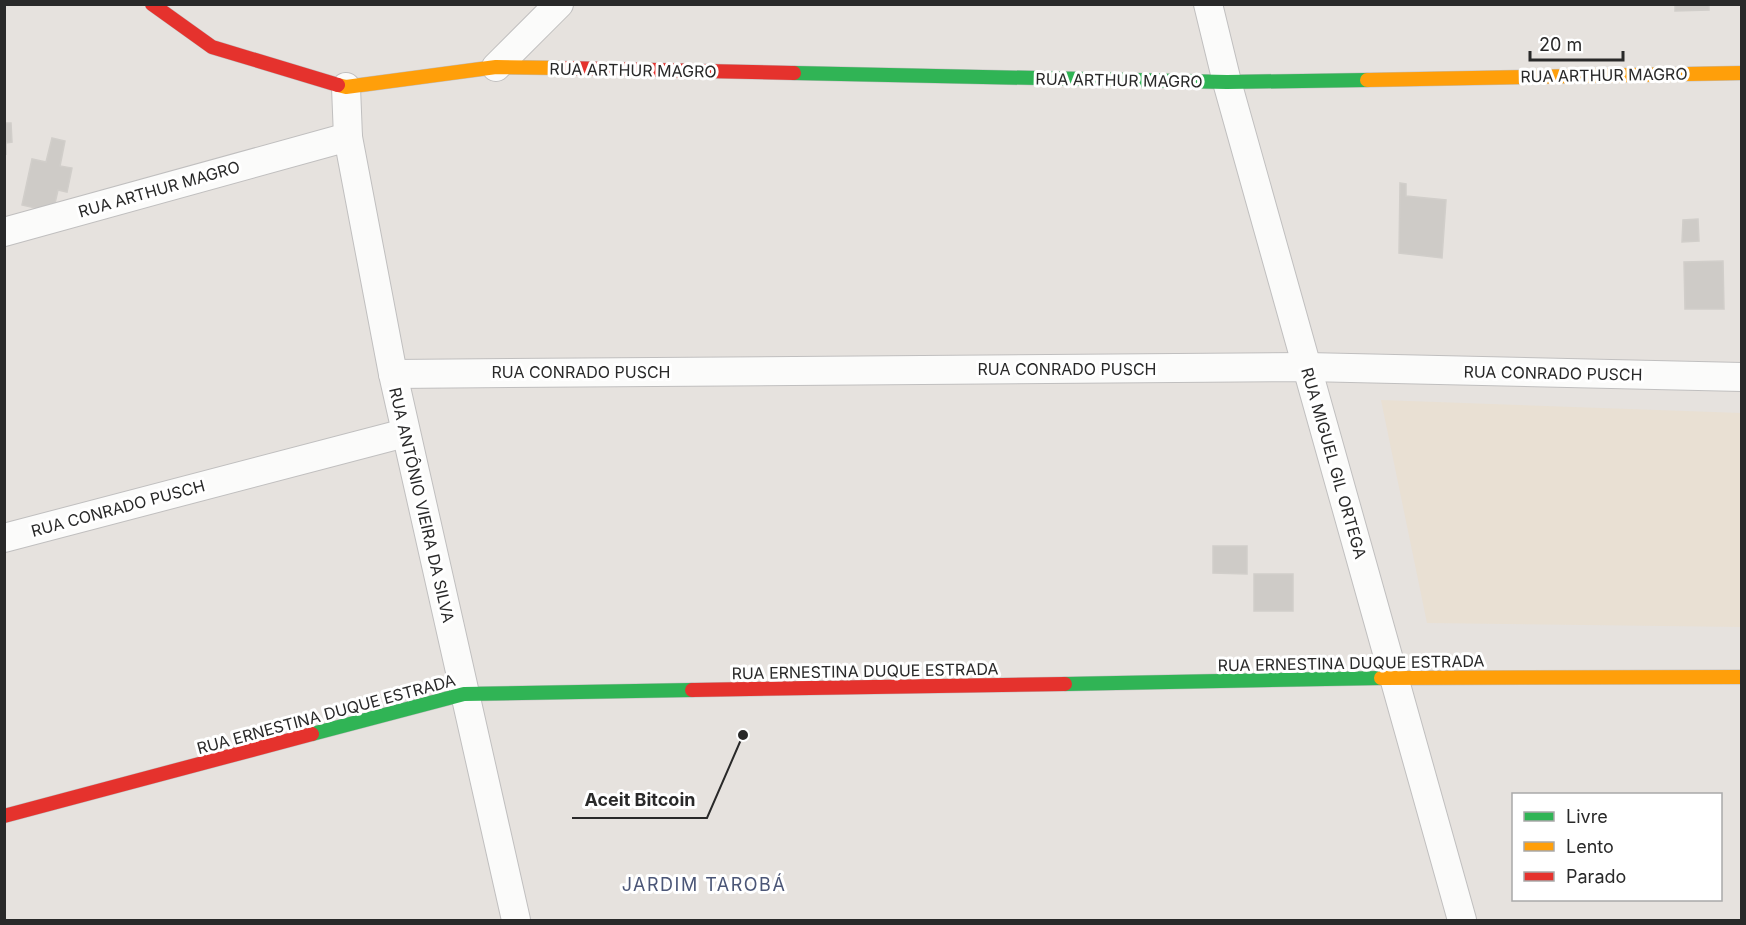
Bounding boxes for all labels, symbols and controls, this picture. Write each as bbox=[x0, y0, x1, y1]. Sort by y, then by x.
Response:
scale bar bbox=[1530, 24, 1623, 62]
text: 20 m bbox=[1539, 34, 1582, 55]
street label: RUA ARTHUR MAGRO bbox=[549, 59, 717, 81]
street label: RUA ARTHUR MAGRO bbox=[1520, 64, 1688, 86]
street label: RUA ARTHUR MAGRO bbox=[1035, 69, 1203, 91]
street label: RUA ARTHUR MAGRO bbox=[76, 156, 242, 222]
street label: RUA CONRADO PUSCH bbox=[978, 359, 1157, 379]
street label: RUA CONRADO PUSCH bbox=[1463, 361, 1643, 385]
street label: RUA CONRADO PUSCH bbox=[492, 362, 671, 382]
street label: RUA MIGUEL GIL ORTEGA bbox=[1297, 365, 1371, 561]
street label: RUA ANTÔNIO VIEIRA DA SILVA bbox=[385, 385, 459, 625]
street label: RUA CONRADO PUSCH bbox=[29, 475, 207, 541]
street label: RUA ERNESTINA DUQUE ESTRADA bbox=[1217, 651, 1485, 675]
street label: RUA ERNESTINA DUQUE ESTRADA bbox=[731, 659, 999, 683]
street label: RUA ERNESTINA DUQUE ESTRADA bbox=[195, 670, 457, 758]
callout: Aceit Bitcoin bbox=[572, 782, 707, 818]
text: Aceit Bitcoin bbox=[585, 789, 696, 810]
legend bbox=[1512, 793, 1722, 901]
text: Livre bbox=[1566, 806, 1608, 827]
text: Lento bbox=[1566, 836, 1614, 857]
text: Parado bbox=[1566, 866, 1626, 887]
district label: JARDIM TAROBÁ bbox=[622, 873, 786, 895]

